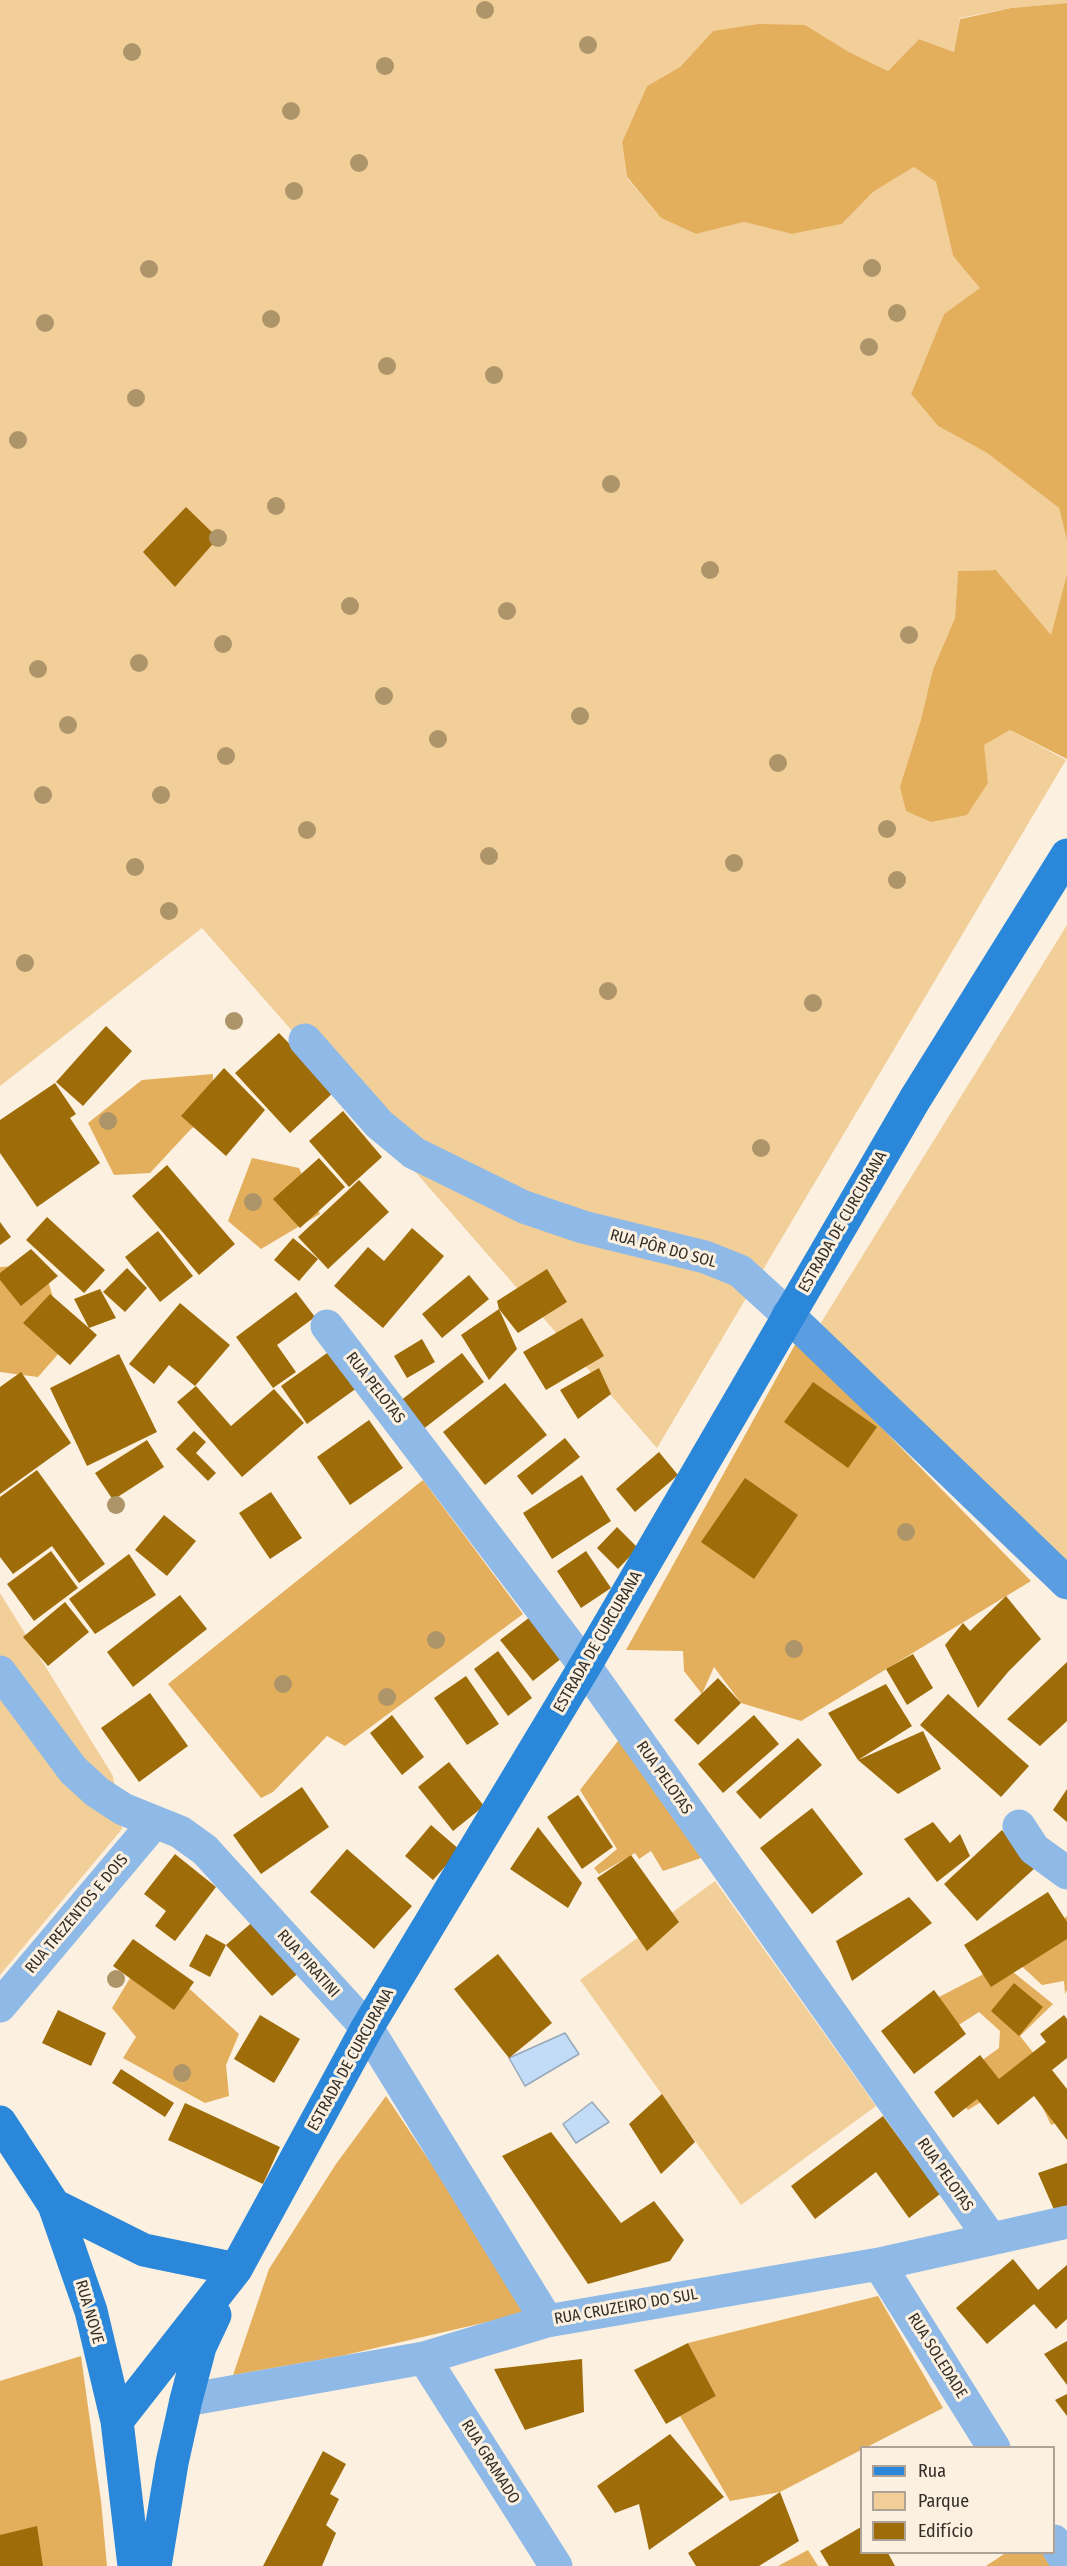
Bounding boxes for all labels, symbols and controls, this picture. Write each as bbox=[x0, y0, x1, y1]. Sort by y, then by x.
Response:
street label: ESTRADA DE CURCURANA bbox=[795, 1148, 891, 1296]
street label: RUA PÔR DO SOL bbox=[608, 1226, 718, 1272]
street label: RUA PELOTAS bbox=[341, 1349, 409, 1427]
street label: ESTRADA DE CURCURANA bbox=[550, 1568, 646, 1716]
street label: RUA PELOTAS bbox=[632, 1738, 696, 1818]
street label: RUA TREZENTOS E DOIS bbox=[22, 1851, 132, 1977]
street label: RUA PIRATINI bbox=[273, 1926, 343, 2002]
street label: ESTRADA DE CURCURANA bbox=[304, 1985, 398, 2135]
street label: RUA PELOTAS bbox=[913, 2135, 977, 2215]
street label: RUA NOVE bbox=[71, 2278, 107, 2346]
street label: RUA CRUZEIRO DO SUL bbox=[553, 2285, 699, 2329]
street label: RUA SOLEDADE bbox=[903, 2310, 971, 2402]
street label: RUA GRAMADO bbox=[457, 2416, 523, 2508]
legend bbox=[860, 2446, 1055, 2554]
text: Rua bbox=[918, 2460, 946, 2482]
text: Parque bbox=[918, 2490, 969, 2512]
text: Edifício bbox=[918, 2520, 973, 2542]

